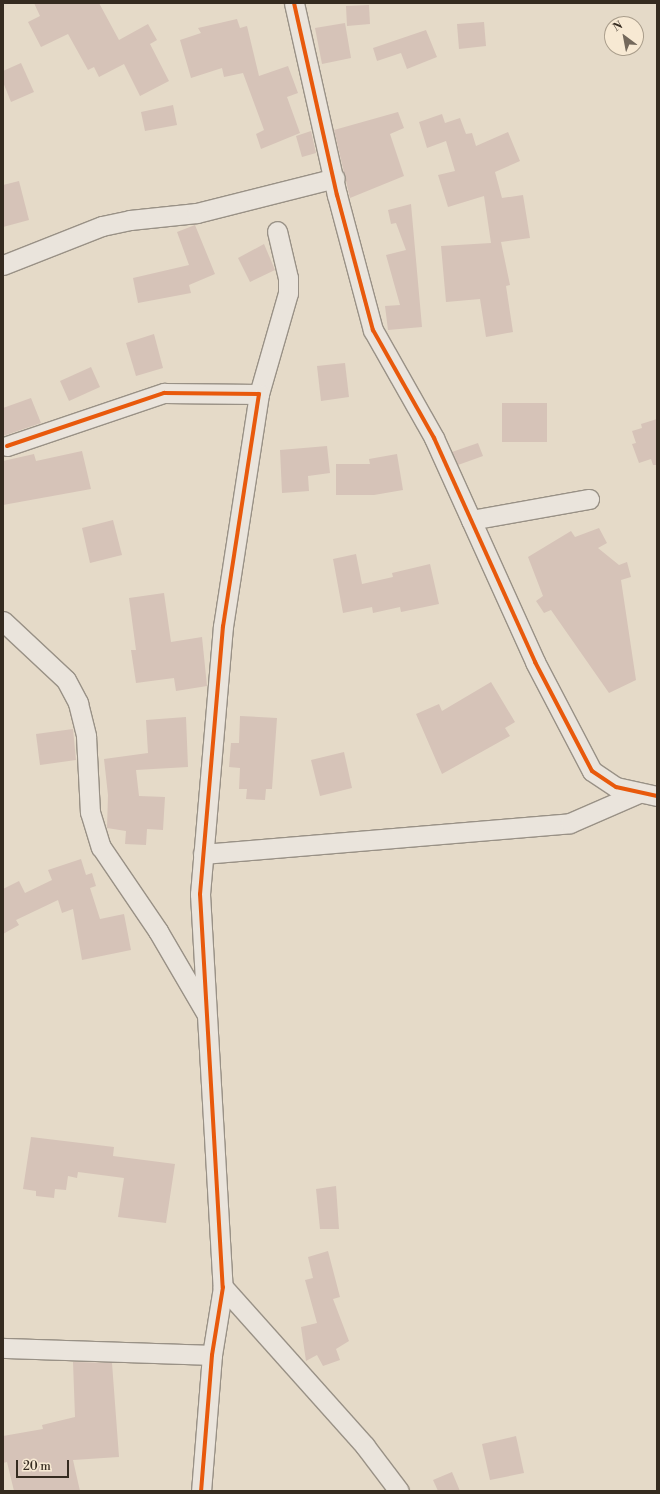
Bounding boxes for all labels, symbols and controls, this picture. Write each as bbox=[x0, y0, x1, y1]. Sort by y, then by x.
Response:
north arrow bbox=[604, 16, 644, 56]
text: N bbox=[611, 18, 626, 35]
scale bar bbox=[18, 1452, 71, 1478]
text: 20 m bbox=[23, 1459, 51, 1474]

